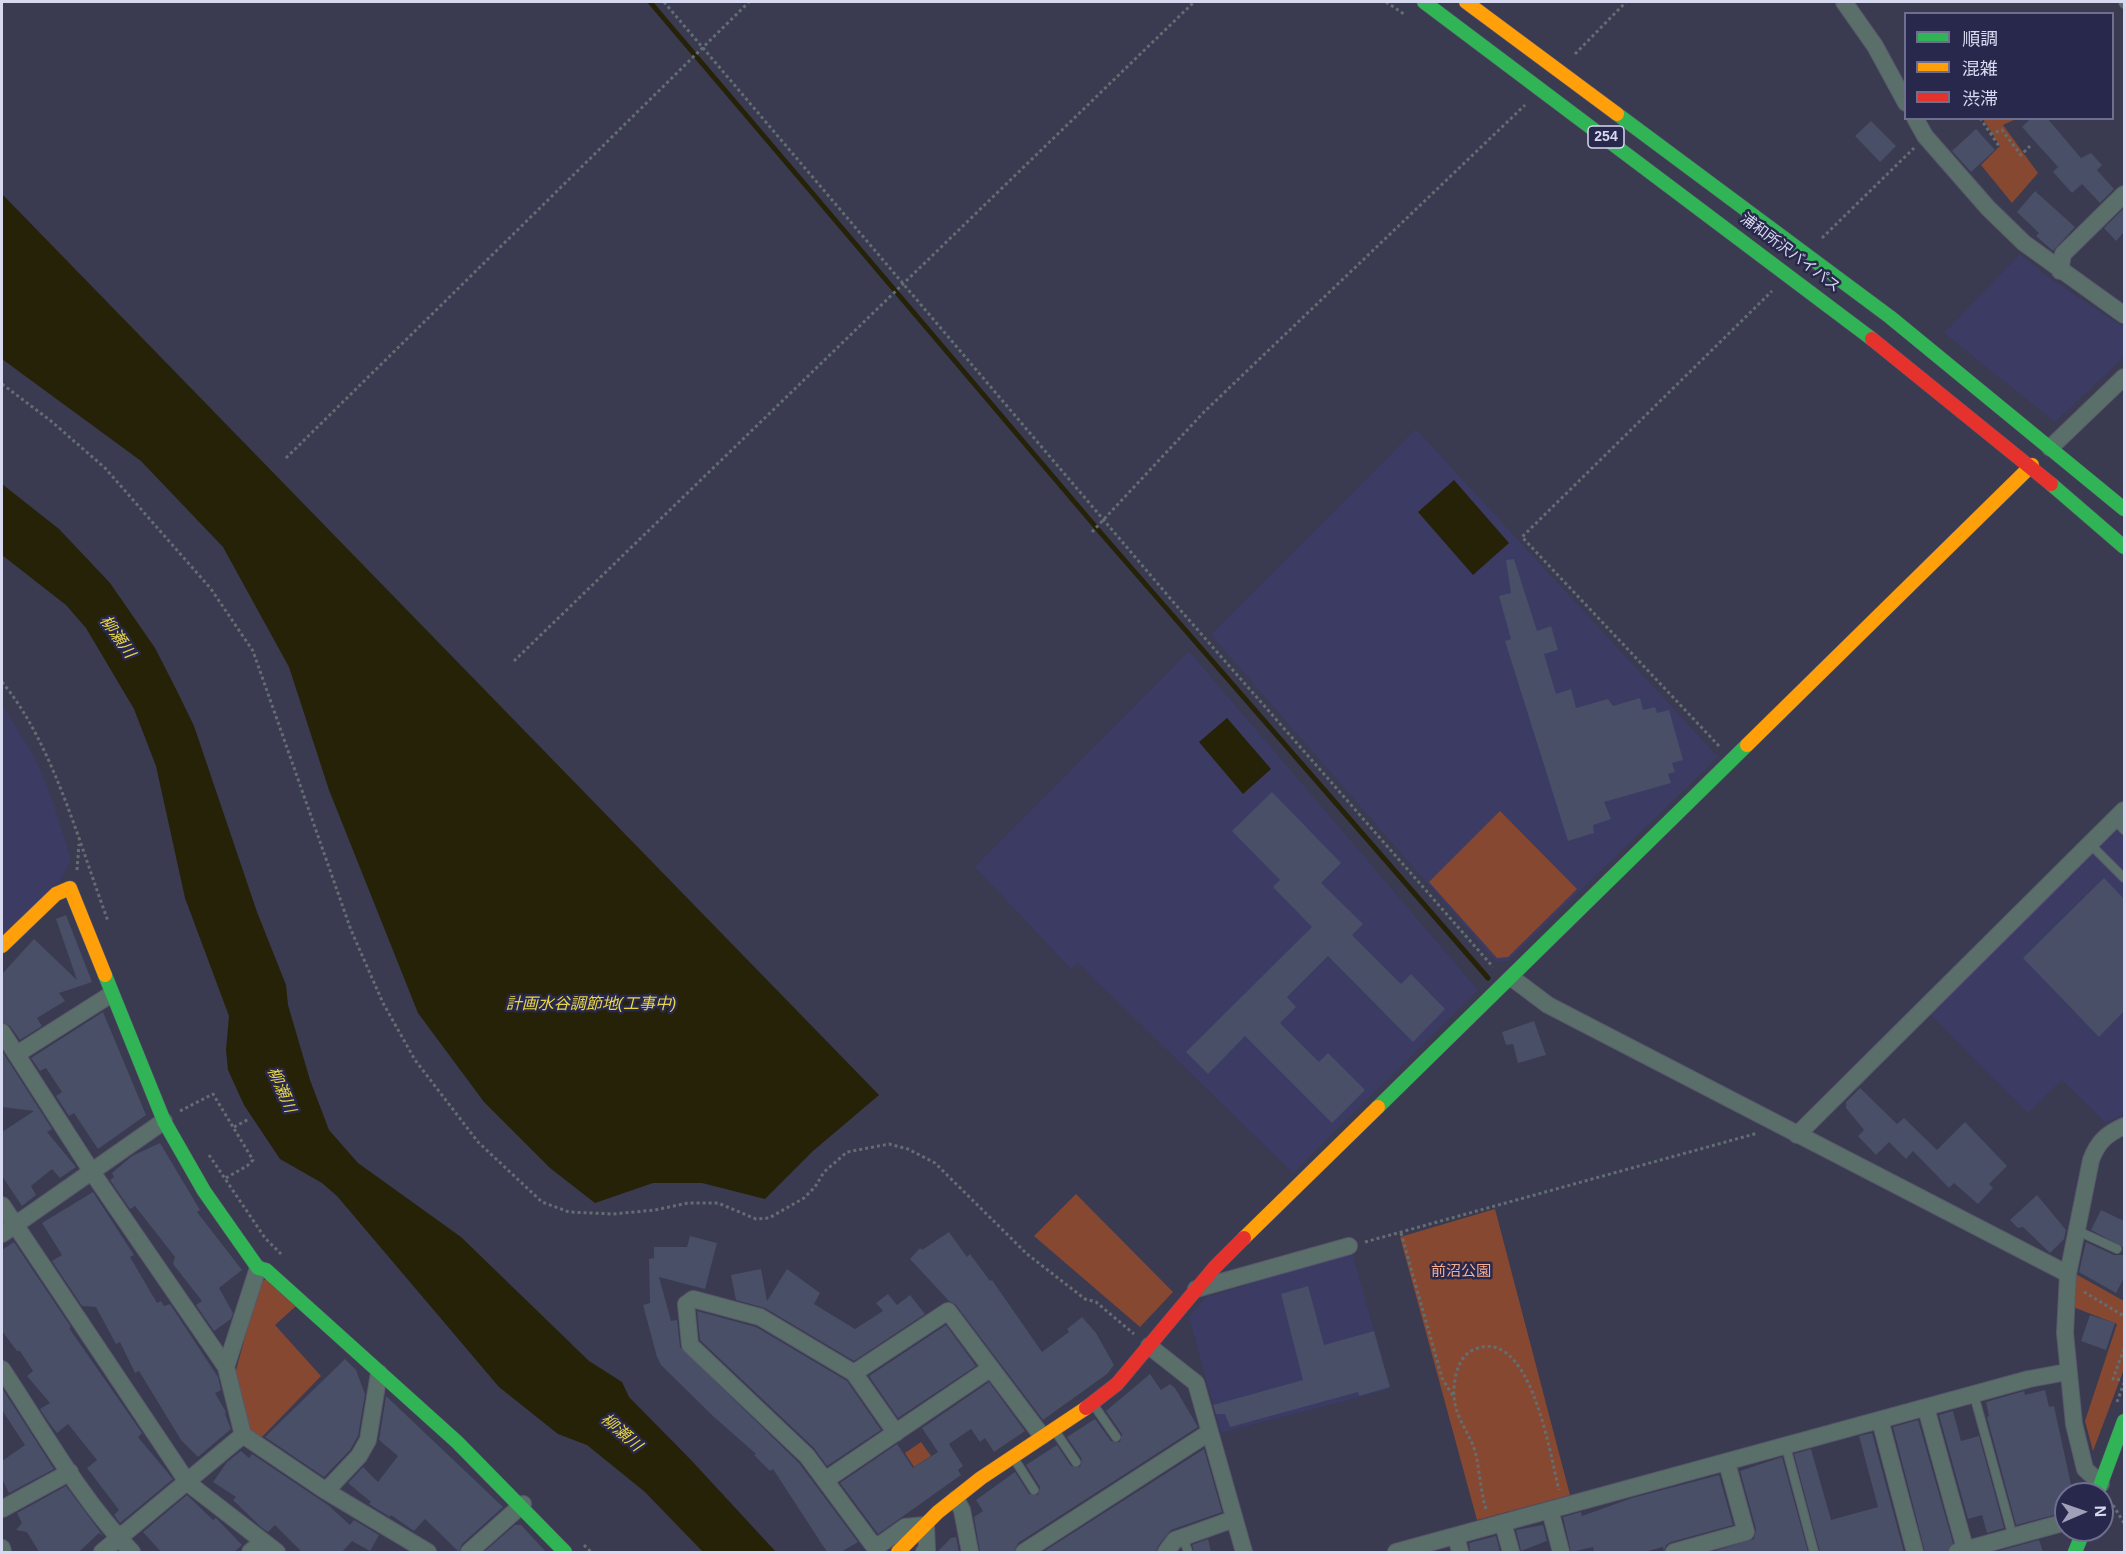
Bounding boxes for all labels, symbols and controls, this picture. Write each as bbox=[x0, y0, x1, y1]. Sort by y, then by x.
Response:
legend bbox=[1904, 12, 2114, 120]
text: 順調 bbox=[1962, 29, 1998, 49]
text: 混雑 bbox=[1962, 59, 1998, 79]
text: 渋滞 bbox=[1962, 89, 1998, 109]
road number: 254 bbox=[1588, 126, 1624, 148]
street label: 浦和所沢バイパス bbox=[1737, 210, 1843, 296]
water label: 柳瀬川 bbox=[95, 612, 139, 662]
water label: 計画水谷調節地(工事中) bbox=[506, 995, 676, 1015]
water label: 柳瀬川 bbox=[263, 1064, 299, 1116]
park label: 前沼公園 bbox=[1431, 1263, 1491, 1281]
water label: 柳瀬川 bbox=[597, 1410, 645, 1456]
north arrow bbox=[2054, 1482, 2114, 1542]
text: N bbox=[2092, 1505, 2109, 1517]

